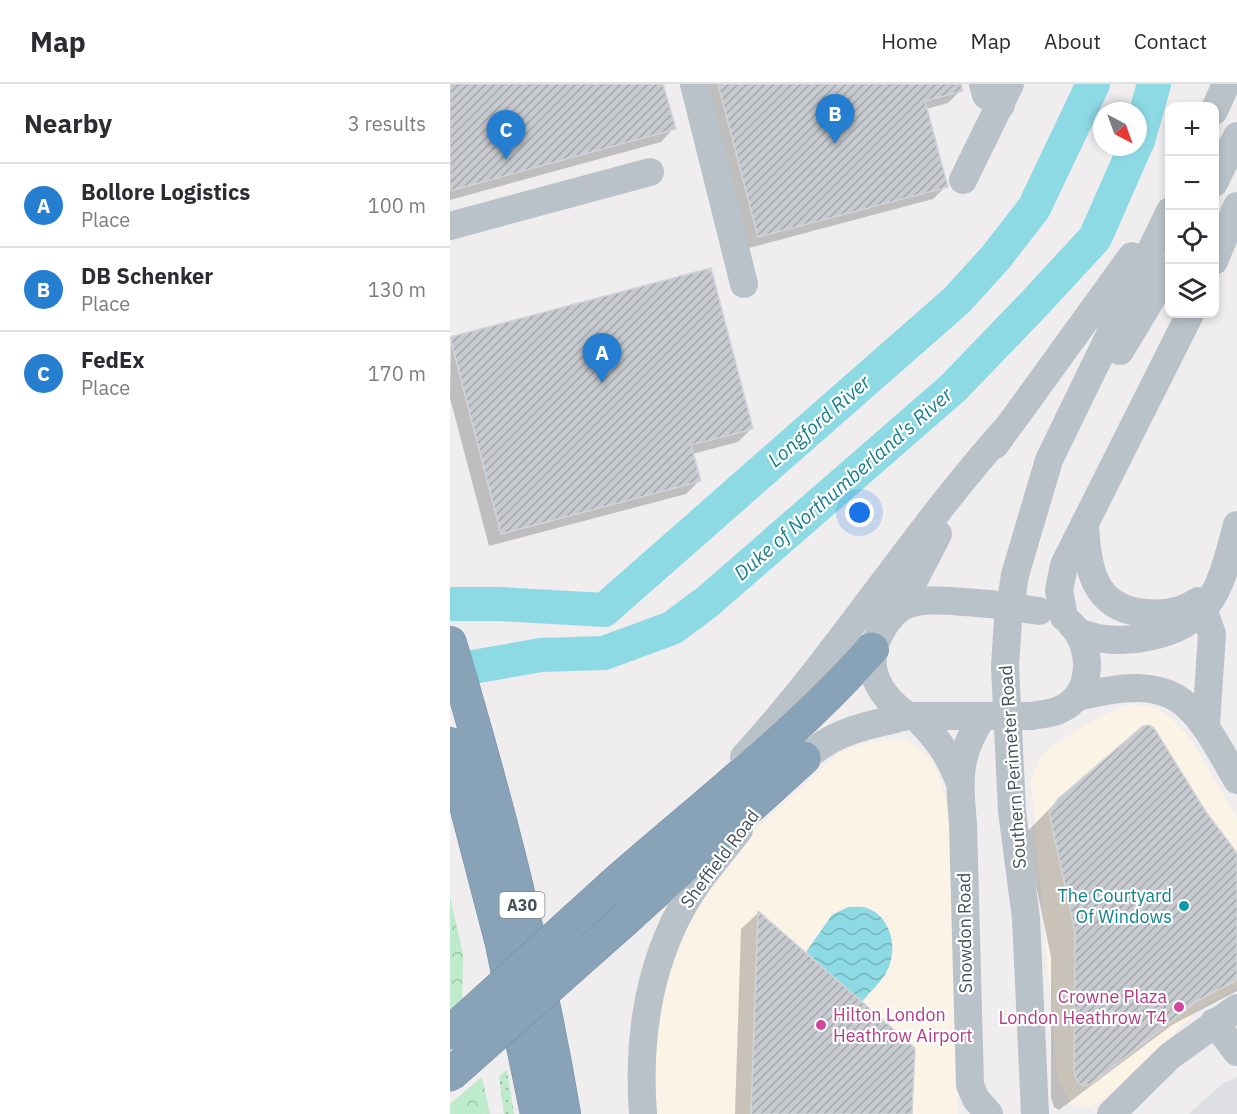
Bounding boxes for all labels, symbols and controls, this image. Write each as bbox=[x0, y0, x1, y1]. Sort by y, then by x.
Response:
text: Map bbox=[30, 23, 86, 60]
text: Home bbox=[881, 27, 938, 55]
text: Map bbox=[971, 27, 1011, 55]
text: About bbox=[1044, 27, 1101, 55]
text: Contact bbox=[1134, 27, 1207, 55]
pin: B bbox=[816, 94, 854, 144]
north arrow bbox=[1093, 102, 1147, 156]
map controls bbox=[1165, 102, 1219, 318]
button: + bbox=[1165, 102, 1219, 156]
text: Nearby bbox=[24, 106, 112, 140]
text: 3 results bbox=[348, 110, 426, 137]
pin: C bbox=[486, 110, 526, 160]
button: − bbox=[1165, 156, 1219, 210]
text: Bollore Logistics bbox=[81, 177, 250, 206]
text: A bbox=[37, 192, 50, 219]
text: 100 m bbox=[368, 192, 426, 219]
text: Place bbox=[81, 206, 130, 233]
button: locate bbox=[1165, 210, 1219, 264]
text: DB Schenker bbox=[81, 261, 213, 290]
button: layers bbox=[1165, 264, 1219, 318]
text: B bbox=[37, 276, 50, 303]
text: 130 m bbox=[368, 276, 426, 303]
text: Place bbox=[81, 290, 130, 317]
pin: A bbox=[582, 334, 622, 383]
text: FedEx bbox=[81, 345, 145, 374]
text: C bbox=[37, 360, 50, 387]
text: 170 m bbox=[368, 360, 426, 387]
water label: Longford River bbox=[762, 368, 876, 473]
text: Place bbox=[81, 374, 130, 401]
water label: Duke of Northumberland's River bbox=[728, 381, 958, 586]
your location bbox=[845, 498, 874, 527]
street label: Southern Perimeter Road bbox=[994, 665, 1031, 869]
street label: Sheffield Road bbox=[675, 805, 764, 913]
street label: Snowdon Road bbox=[952, 872, 977, 994]
place label: The Courtyard Of Windows bbox=[1058, 884, 1172, 928]
road number: A30 bbox=[500, 892, 544, 918]
marker: The Courtyard Of Windows bbox=[1177, 899, 1191, 913]
place label: Crowne Plaza London Heathrow T4 bbox=[998, 985, 1167, 1029]
marker: Crowne Plaza London Heathrow T4 bbox=[1172, 1000, 1186, 1014]
place label: Hilton London Heathrow Airport bbox=[833, 1003, 973, 1047]
marker: Hilton London Heathrow Airport bbox=[814, 1018, 828, 1032]

